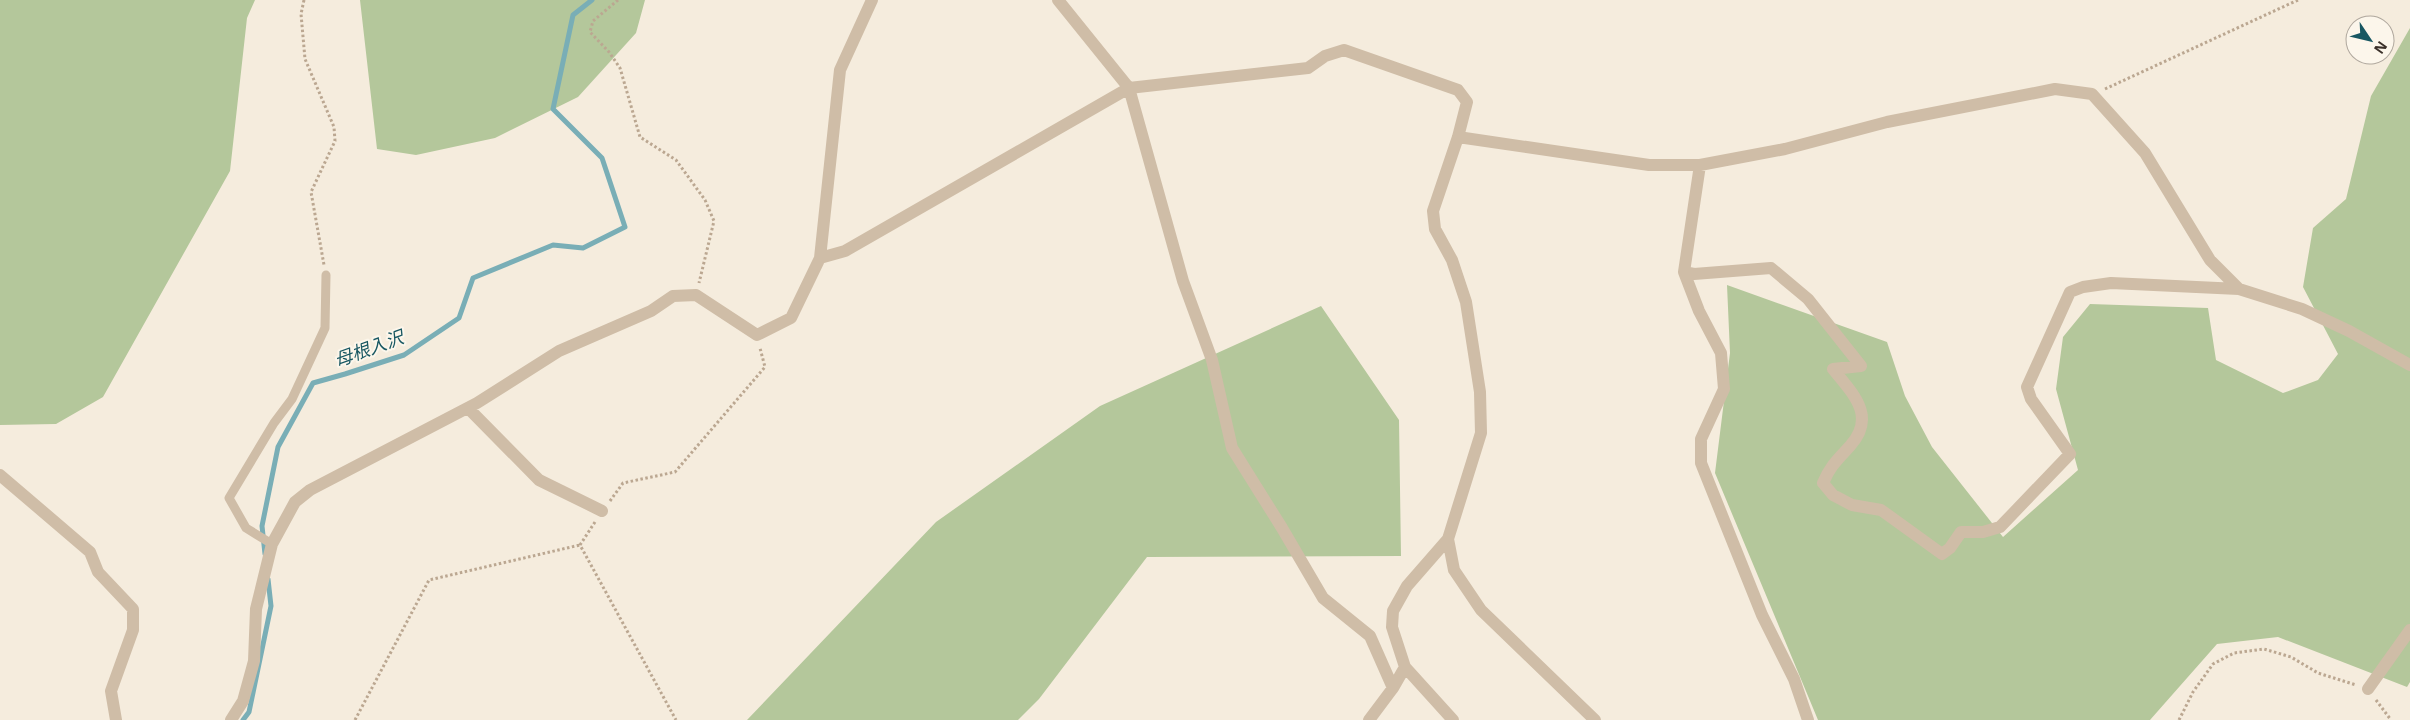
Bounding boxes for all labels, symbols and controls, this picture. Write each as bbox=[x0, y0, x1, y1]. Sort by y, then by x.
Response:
north arrow bbox=[2345, 15, 2395, 65]
text: N bbox=[2370, 38, 2392, 58]
water label: 母根入沢 bbox=[331, 324, 408, 372]

